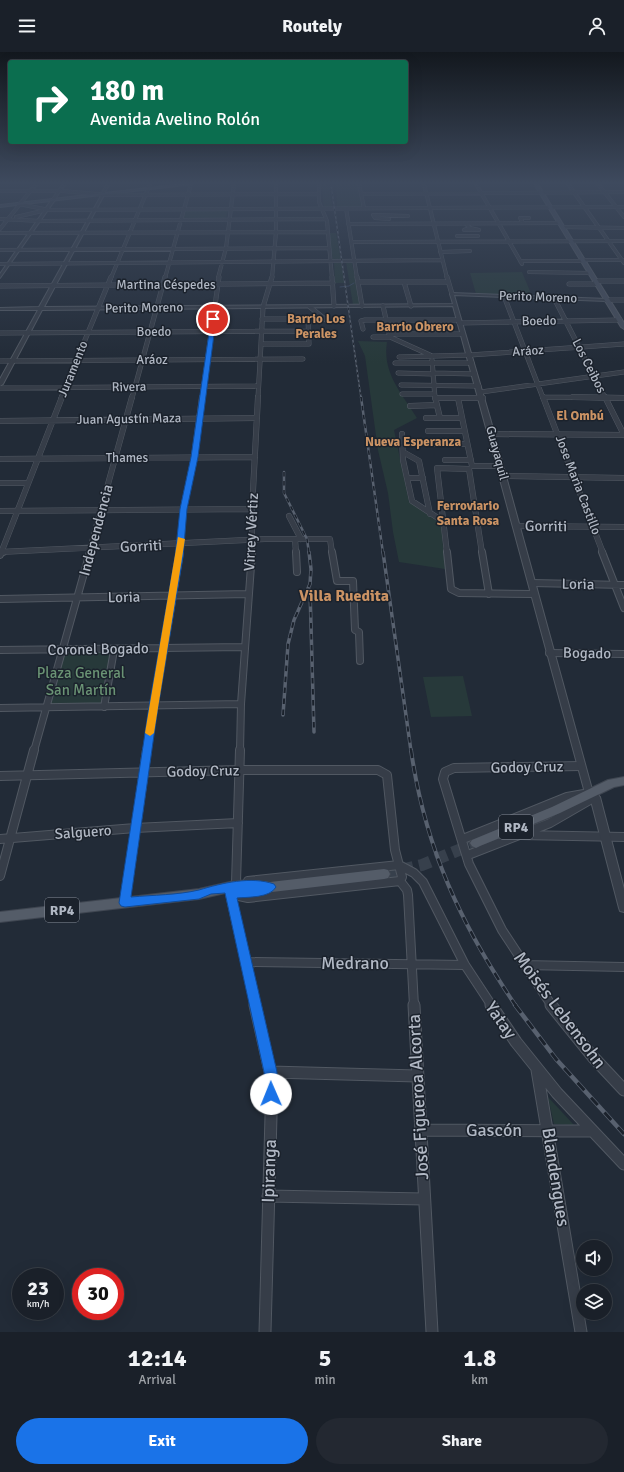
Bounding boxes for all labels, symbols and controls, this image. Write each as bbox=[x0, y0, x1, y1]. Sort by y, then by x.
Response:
icon: menu bbox=[16, 15, 38, 37]
text: Routely bbox=[282, 15, 342, 37]
icon: person bbox=[586, 15, 608, 37]
text: 180 m bbox=[90, 74, 164, 108]
icon: right bbox=[24, 76, 76, 128]
text: Avenida Avelino Rolón bbox=[90, 108, 260, 130]
street label: Martina Céspedes bbox=[116, 277, 216, 293]
street label: Perito Moreno bbox=[499, 288, 578, 306]
street label: Perito Moreno bbox=[105, 299, 183, 317]
pin bbox=[196, 302, 230, 336]
icon: arrive bbox=[202, 308, 224, 330]
district label: Barrio Los Perales bbox=[287, 311, 345, 342]
street label: Boedo bbox=[521, 313, 557, 329]
district label: Barrio Obrero bbox=[376, 319, 454, 335]
street label: Boedo bbox=[137, 324, 172, 340]
street label: Los Ceibos bbox=[569, 336, 610, 396]
street label: Juramento bbox=[54, 338, 92, 400]
street label: Aráoz bbox=[512, 342, 544, 360]
street label: Aráoz bbox=[136, 352, 168, 368]
street label: Rivera bbox=[111, 379, 147, 395]
district label: El Ombú bbox=[556, 408, 604, 424]
street label: Juan Agustín Maza bbox=[77, 410, 181, 428]
street label: Guayaquil bbox=[482, 424, 512, 482]
street label: Jose Maria Castillo bbox=[552, 433, 604, 537]
district label: Nueva Esperanza bbox=[365, 434, 461, 450]
street label: Thames bbox=[106, 450, 149, 466]
street label: Independencia bbox=[75, 482, 117, 578]
street label: Virrey Vértiz bbox=[240, 492, 262, 572]
district label: Ferroviario Santa Rosa bbox=[437, 498, 500, 529]
street label: Gorriti bbox=[525, 517, 567, 535]
street label: Gorriti bbox=[119, 536, 163, 556]
street label: Loria bbox=[561, 575, 595, 593]
district label: Villa Ruedita bbox=[299, 586, 389, 606]
street label: Loria bbox=[107, 588, 141, 606]
street label: Coronel Bogado bbox=[47, 639, 149, 659]
street label: Bogado bbox=[563, 644, 611, 662]
park label: Plaza General San Martín bbox=[37, 664, 125, 699]
street label: Godoy Cruz bbox=[490, 757, 564, 777]
street label: Godoy Cruz bbox=[166, 761, 240, 781]
road number: RP4 bbox=[499, 815, 533, 839]
street label: Salguero bbox=[54, 821, 112, 843]
road number: RP4 bbox=[45, 898, 79, 922]
street label: Moisés Lebensohn bbox=[509, 947, 611, 1073]
street label: Medrano bbox=[321, 952, 389, 974]
street label: Yatay bbox=[480, 997, 522, 1043]
street label: José Figueroa Alcorta bbox=[403, 1014, 433, 1180]
position arrow bbox=[250, 1073, 292, 1115]
street label: Gascón bbox=[466, 1119, 522, 1141]
street label: Blandengues bbox=[537, 1126, 575, 1228]
street label: Ipiranga bbox=[257, 1139, 281, 1203]
map controls bbox=[576, 1240, 612, 1320]
button: sound bbox=[576, 1240, 612, 1276]
speed limit sign: 30 bbox=[72, 1268, 124, 1320]
text: 23 bbox=[27, 1276, 49, 1301]
button: layers bbox=[576, 1284, 612, 1320]
text: km/h bbox=[27, 1298, 49, 1310]
text: 12:14 bbox=[128, 1343, 187, 1373]
text: 5 bbox=[319, 1343, 332, 1373]
text: 1.8 bbox=[463, 1343, 496, 1373]
text: Arrival bbox=[139, 1372, 176, 1388]
text: min bbox=[315, 1372, 336, 1388]
text: km bbox=[471, 1372, 488, 1388]
button: Exit bbox=[16, 1418, 308, 1464]
button: Share bbox=[316, 1418, 608, 1464]

